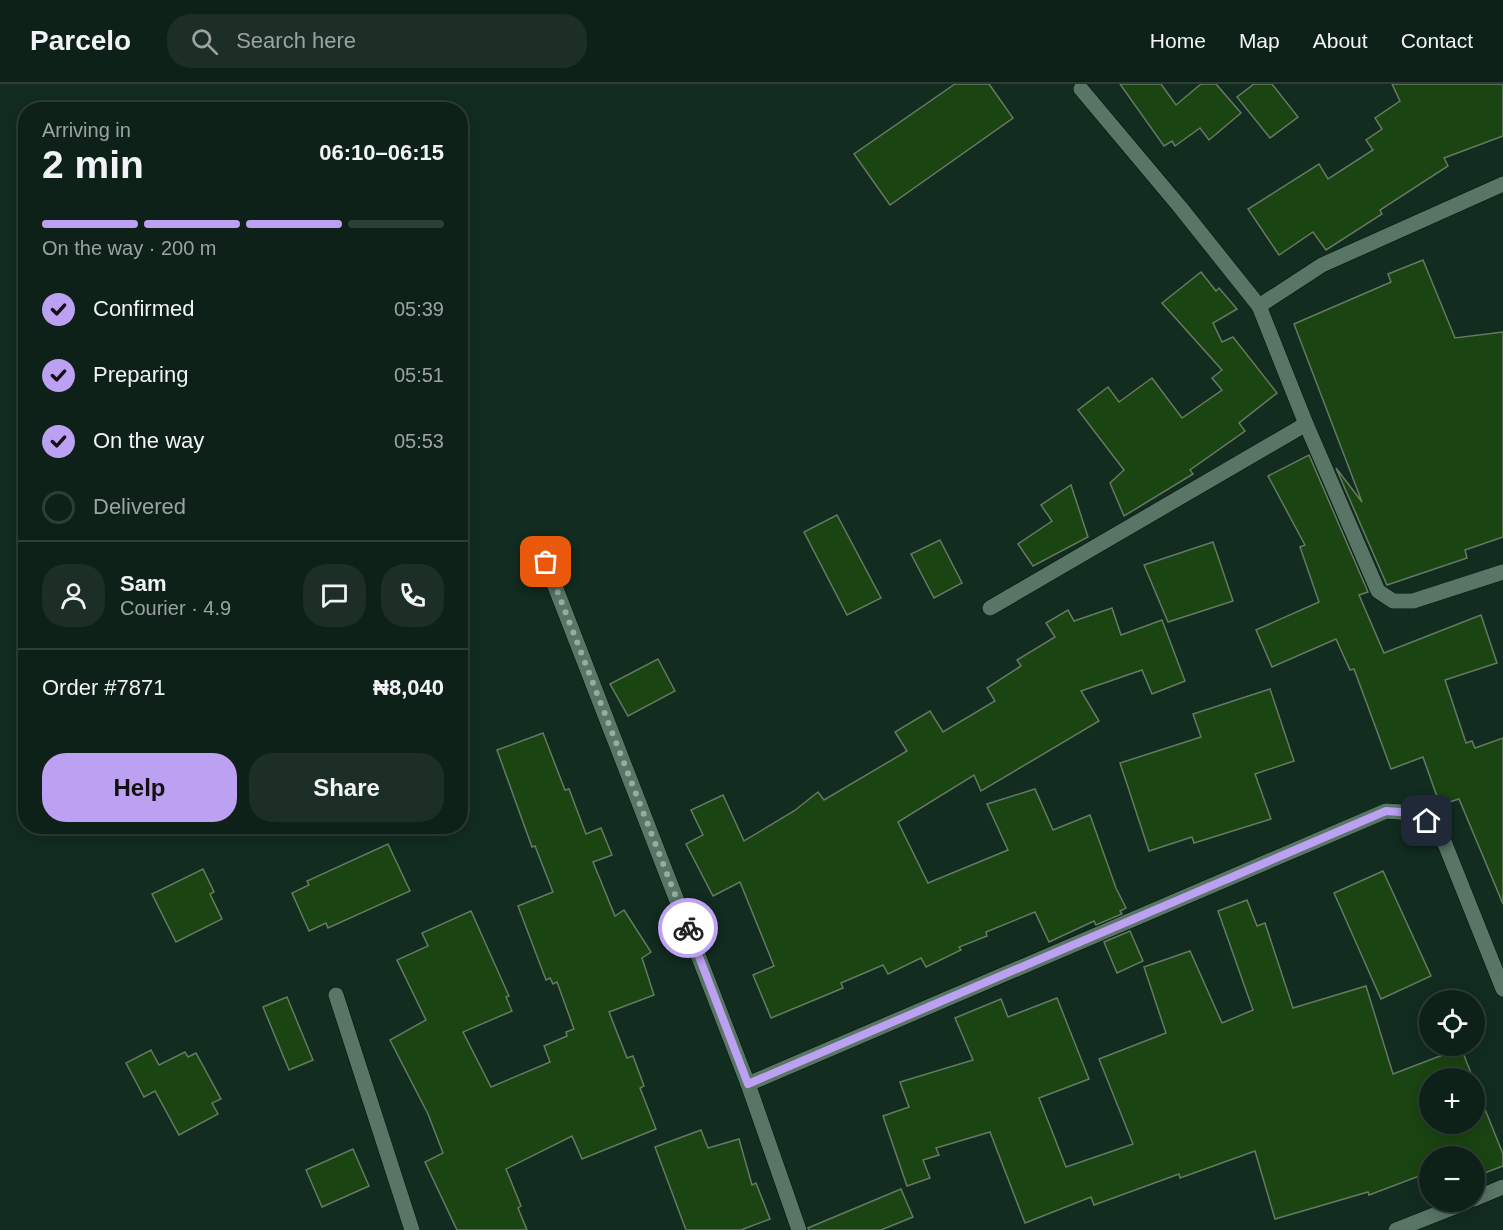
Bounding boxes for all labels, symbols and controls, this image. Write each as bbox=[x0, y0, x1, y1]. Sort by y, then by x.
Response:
search box bbox=[167, 14, 587, 68]
text: Parcelo bbox=[30, 25, 131, 56]
icon: search bbox=[188, 25, 221, 58]
text: Search here bbox=[236, 28, 356, 53]
text: Home bbox=[1150, 29, 1206, 52]
text: Map bbox=[1239, 29, 1280, 52]
text: About bbox=[1313, 29, 1368, 52]
text: Contact bbox=[1401, 29, 1473, 52]
text: Arriving in bbox=[42, 119, 131, 141]
text: 06:10–06:15 bbox=[319, 140, 444, 165]
text: 2 min bbox=[42, 143, 144, 186]
text: On the way · 200 m bbox=[42, 237, 217, 259]
icon: check bbox=[42, 293, 75, 326]
text: Confirmed bbox=[93, 296, 194, 321]
text: 05:39 bbox=[394, 298, 444, 320]
icon: check bbox=[42, 359, 75, 392]
text: Preparing bbox=[93, 362, 188, 387]
text: 05:51 bbox=[394, 364, 444, 386]
icon: check bbox=[42, 425, 75, 458]
text: On the way bbox=[93, 428, 204, 453]
text: 05:53 bbox=[394, 430, 444, 452]
text: Delivered bbox=[93, 494, 186, 519]
pin bbox=[520, 536, 571, 587]
icon: bag bbox=[529, 545, 562, 578]
button: person bbox=[42, 564, 105, 627]
button: chat bbox=[303, 564, 366, 627]
button: phone bbox=[381, 564, 444, 627]
text: Sam bbox=[120, 571, 166, 596]
text: Courier · 4.9 bbox=[120, 597, 231, 619]
text: Order #7871 bbox=[42, 675, 166, 700]
text: ₦8,040 bbox=[373, 675, 444, 700]
button: Help bbox=[42, 753, 237, 822]
button: Share bbox=[249, 753, 444, 822]
pin bbox=[1401, 795, 1452, 846]
icon: home bbox=[1410, 804, 1443, 837]
courier bbox=[658, 898, 718, 958]
icon: bike bbox=[672, 912, 705, 945]
map controls bbox=[1419, 990, 1485, 1212]
button: locate bbox=[1419, 990, 1485, 1056]
button: + bbox=[1419, 1068, 1485, 1134]
button: − bbox=[1419, 1146, 1485, 1212]

